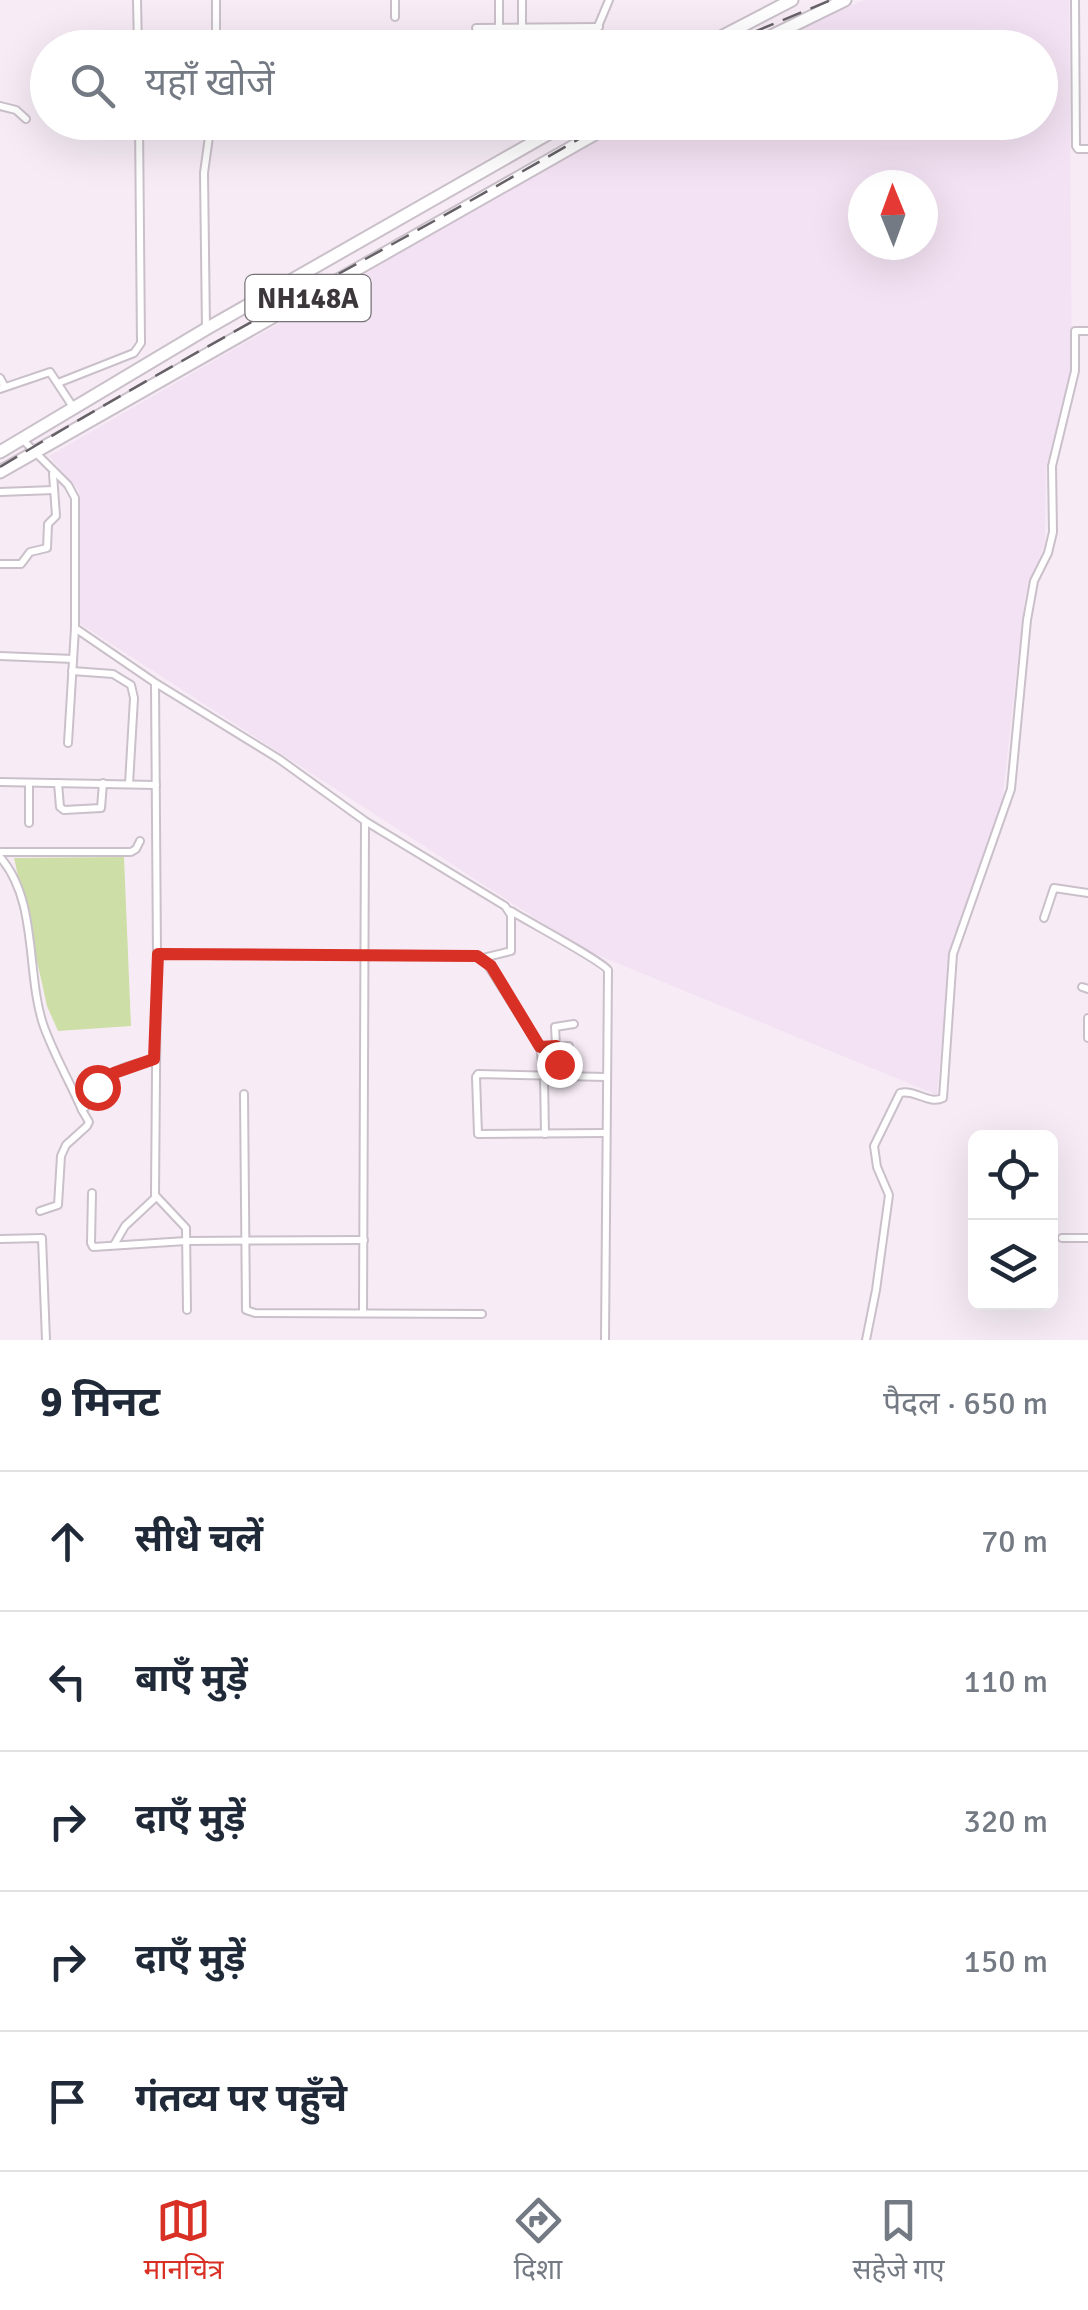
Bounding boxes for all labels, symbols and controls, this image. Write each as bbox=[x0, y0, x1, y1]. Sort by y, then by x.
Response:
search box bbox=[30, 30, 1058, 140]
icon: search bbox=[65, 58, 120, 113]
text: यहाँ खोजें bbox=[145, 59, 275, 106]
north arrow bbox=[848, 170, 938, 260]
road number: NH148A bbox=[246, 275, 370, 321]
route end bbox=[537, 1042, 583, 1088]
route start bbox=[75, 1065, 121, 1111]
map controls bbox=[968, 1130, 1058, 1310]
button: locate bbox=[968, 1130, 1058, 1220]
button: layers bbox=[968, 1220, 1058, 1310]
text: 9 मिनट bbox=[40, 1377, 160, 1428]
text: पैदल · 650 m bbox=[883, 1384, 1048, 1423]
icon: ahead bbox=[40, 1514, 95, 1569]
text: सीधे चलें bbox=[135, 1515, 263, 1562]
text: 70 m bbox=[981, 1522, 1048, 1561]
icon: left bbox=[40, 1654, 95, 1709]
text: बाएँ मुड़ें bbox=[135, 1655, 248, 1702]
text: 110 m bbox=[964, 1662, 1048, 1701]
icon: right bbox=[40, 1794, 95, 1849]
text: दाएँ मुड़ें bbox=[135, 1795, 245, 1842]
text: 320 m bbox=[964, 1802, 1048, 1841]
icon: right bbox=[40, 1934, 95, 1989]
text: दाएँ मुड़ें bbox=[135, 1935, 245, 1982]
text: 150 m bbox=[964, 1942, 1048, 1981]
icon: arrive bbox=[40, 2074, 95, 2129]
text: गंतव्य पर पहुँचे bbox=[135, 2075, 347, 2122]
tab: मानचित्र bbox=[143, 2193, 224, 2290]
tab: दिशा bbox=[511, 2193, 566, 2290]
tab: सहेजे गए bbox=[852, 2193, 944, 2290]

